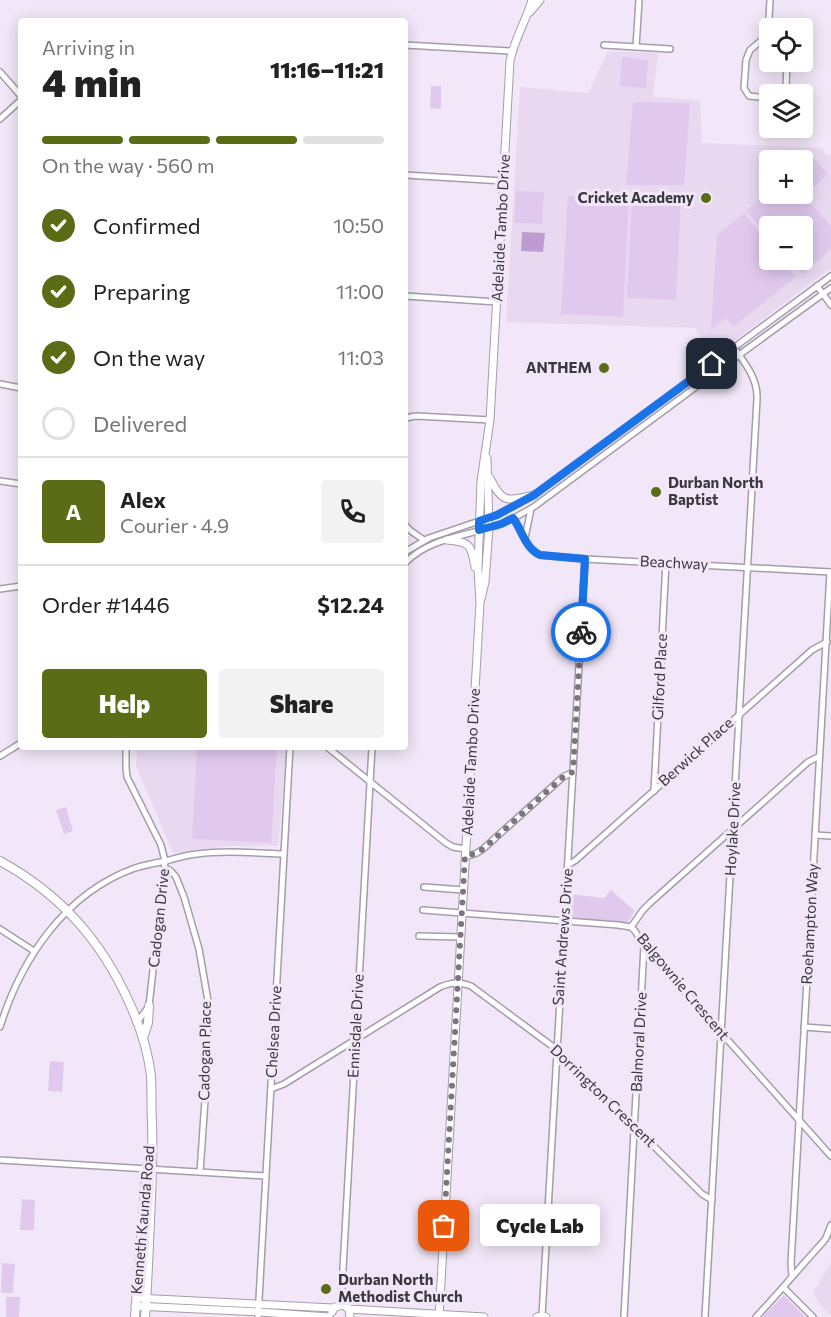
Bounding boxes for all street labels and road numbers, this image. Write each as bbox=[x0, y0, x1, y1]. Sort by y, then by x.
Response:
street label: Adelaide Tambo Drive bbox=[487, 154, 513, 302]
street label: Beachway bbox=[639, 551, 709, 573]
street label: Gilford Place bbox=[648, 633, 670, 721]
street label: Adelaide Tambo Drive bbox=[457, 688, 483, 836]
street label: Berwick Place bbox=[654, 713, 736, 789]
street label: Hoylake Drive bbox=[721, 781, 743, 876]
street label: Roehampton Way bbox=[797, 863, 821, 985]
street label: Cadogan Drive bbox=[144, 867, 172, 968]
street label: Saint Andrews Drive bbox=[548, 868, 576, 1006]
street label: Balgownie Crescent bbox=[634, 929, 734, 1043]
street label: Ennisdale Drive bbox=[343, 973, 367, 1078]
street label: Chelsea Drive bbox=[262, 985, 284, 1079]
street label: Balmoral Drive bbox=[626, 991, 650, 1092]
street label: Cadogan Place bbox=[194, 1001, 214, 1101]
street label: Dorrington Crescent bbox=[547, 1040, 660, 1150]
street label: Kenneth Kaunda Road bbox=[127, 1145, 157, 1295]

